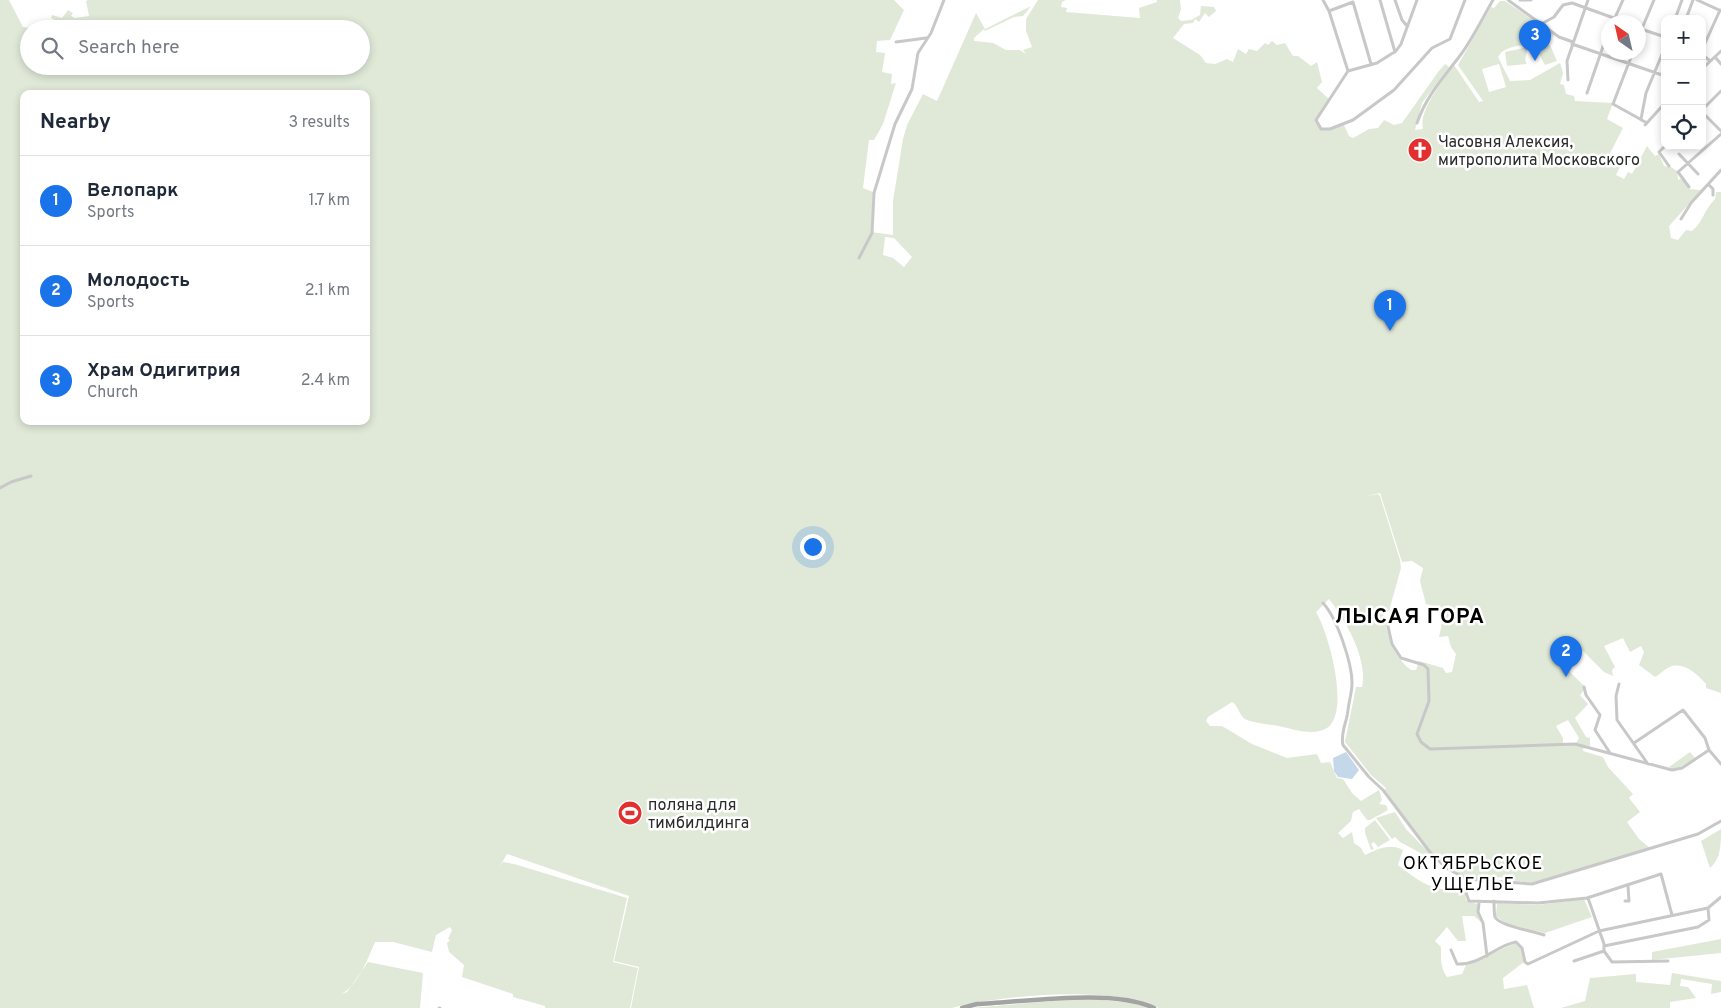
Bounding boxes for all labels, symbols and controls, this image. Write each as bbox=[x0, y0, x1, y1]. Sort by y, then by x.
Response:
north arrow bbox=[1601, 15, 1646, 60]
map controls bbox=[1661, 15, 1706, 150]
button: + bbox=[1661, 15, 1706, 60]
search box bbox=[20, 20, 370, 75]
pin: 3 bbox=[1519, 20, 1551, 61]
icon: search bbox=[38, 34, 66, 62]
text: Search here bbox=[78, 36, 180, 60]
button: − bbox=[1661, 60, 1706, 105]
button: locate bbox=[1661, 105, 1706, 150]
text: Nearby bbox=[40, 109, 111, 136]
text: 3 results bbox=[288, 113, 350, 133]
place label: Часовня Алексия, митрополита Московского bbox=[1438, 133, 1640, 171]
church icon: Часовня Алексия, митрополита Московского bbox=[1407, 137, 1433, 163]
text: Велопарк bbox=[87, 179, 179, 203]
text: 1 bbox=[53, 191, 59, 211]
text: 1.7 km bbox=[308, 191, 350, 211]
text: Sports bbox=[87, 203, 135, 223]
text: Молодость bbox=[87, 269, 190, 293]
text: 2 bbox=[51, 281, 61, 301]
text: 2.1 km bbox=[305, 281, 350, 301]
pin: 1 bbox=[1374, 290, 1406, 331]
text: Sports bbox=[87, 293, 135, 313]
text: Храм Одигитрия bbox=[87, 359, 241, 383]
text: 3 bbox=[51, 371, 61, 391]
text: 2.4 km bbox=[301, 371, 350, 391]
text: Church bbox=[87, 383, 138, 403]
your location bbox=[800, 534, 826, 560]
district label: ЛЫСАЯ ГОРА bbox=[1335, 604, 1485, 631]
pin: 2 bbox=[1550, 636, 1582, 677]
place label: поляна для тимбилдинга bbox=[648, 796, 749, 834]
sports icon: поляна для тимбилдинга bbox=[617, 800, 643, 826]
district label: ОКТЯБРЬСКОЕ УЩЕЛЬЕ bbox=[1403, 853, 1543, 897]

